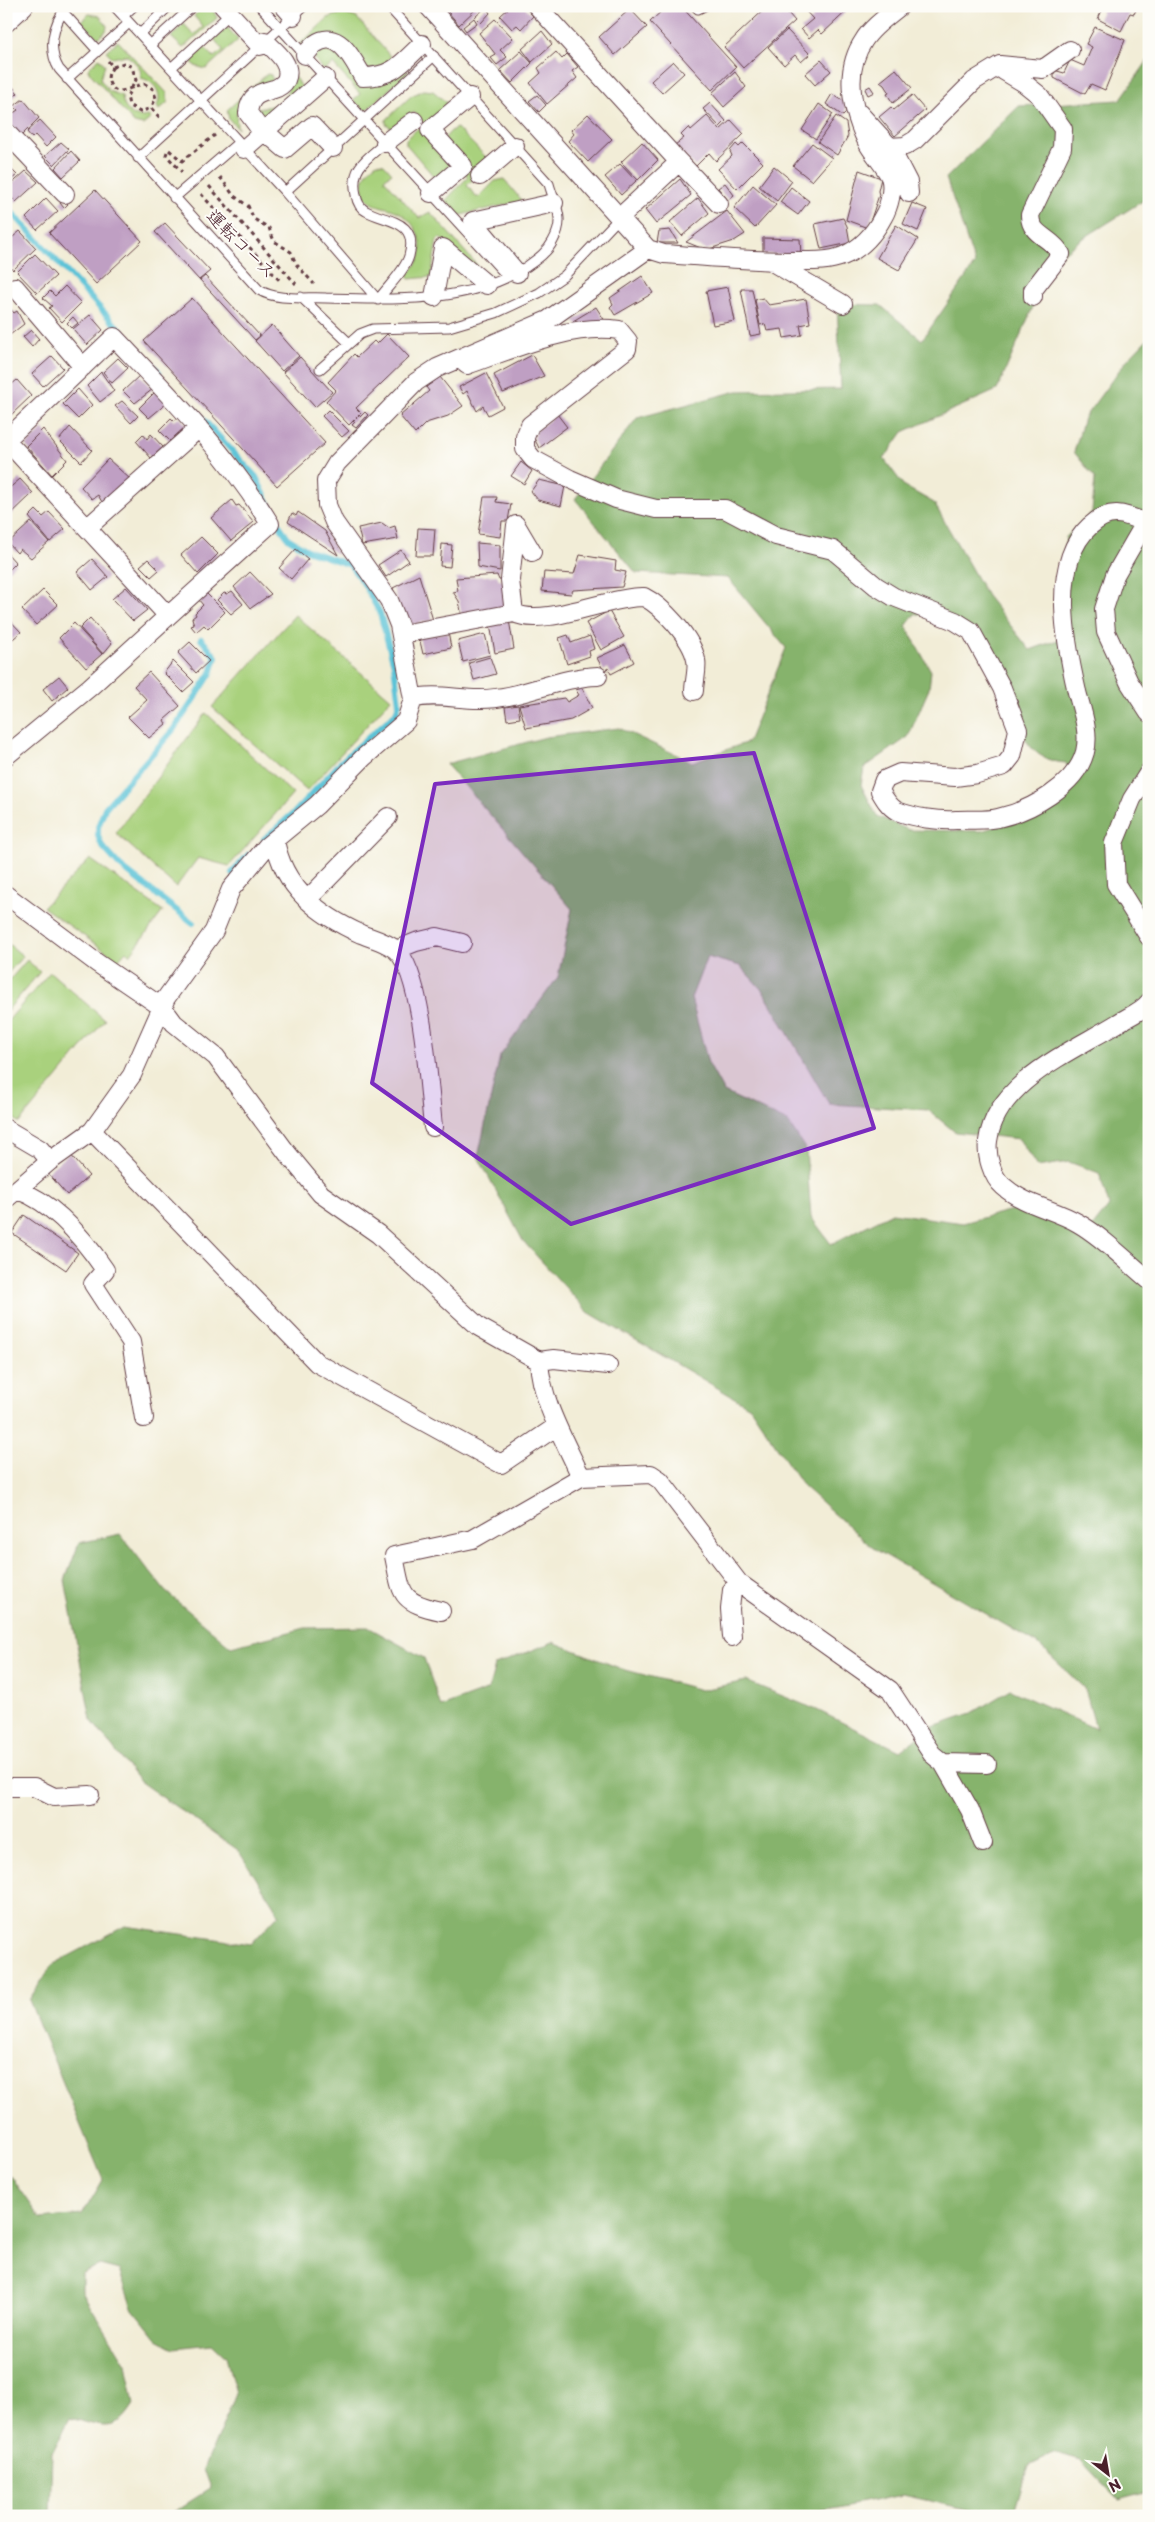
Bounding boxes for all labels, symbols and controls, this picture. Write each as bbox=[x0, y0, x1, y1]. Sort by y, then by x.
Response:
street label: 運転コース bbox=[201, 202, 283, 284]
north arrow bbox=[1082, 2450, 1132, 2500]
text: N bbox=[1105, 2474, 1125, 2497]

